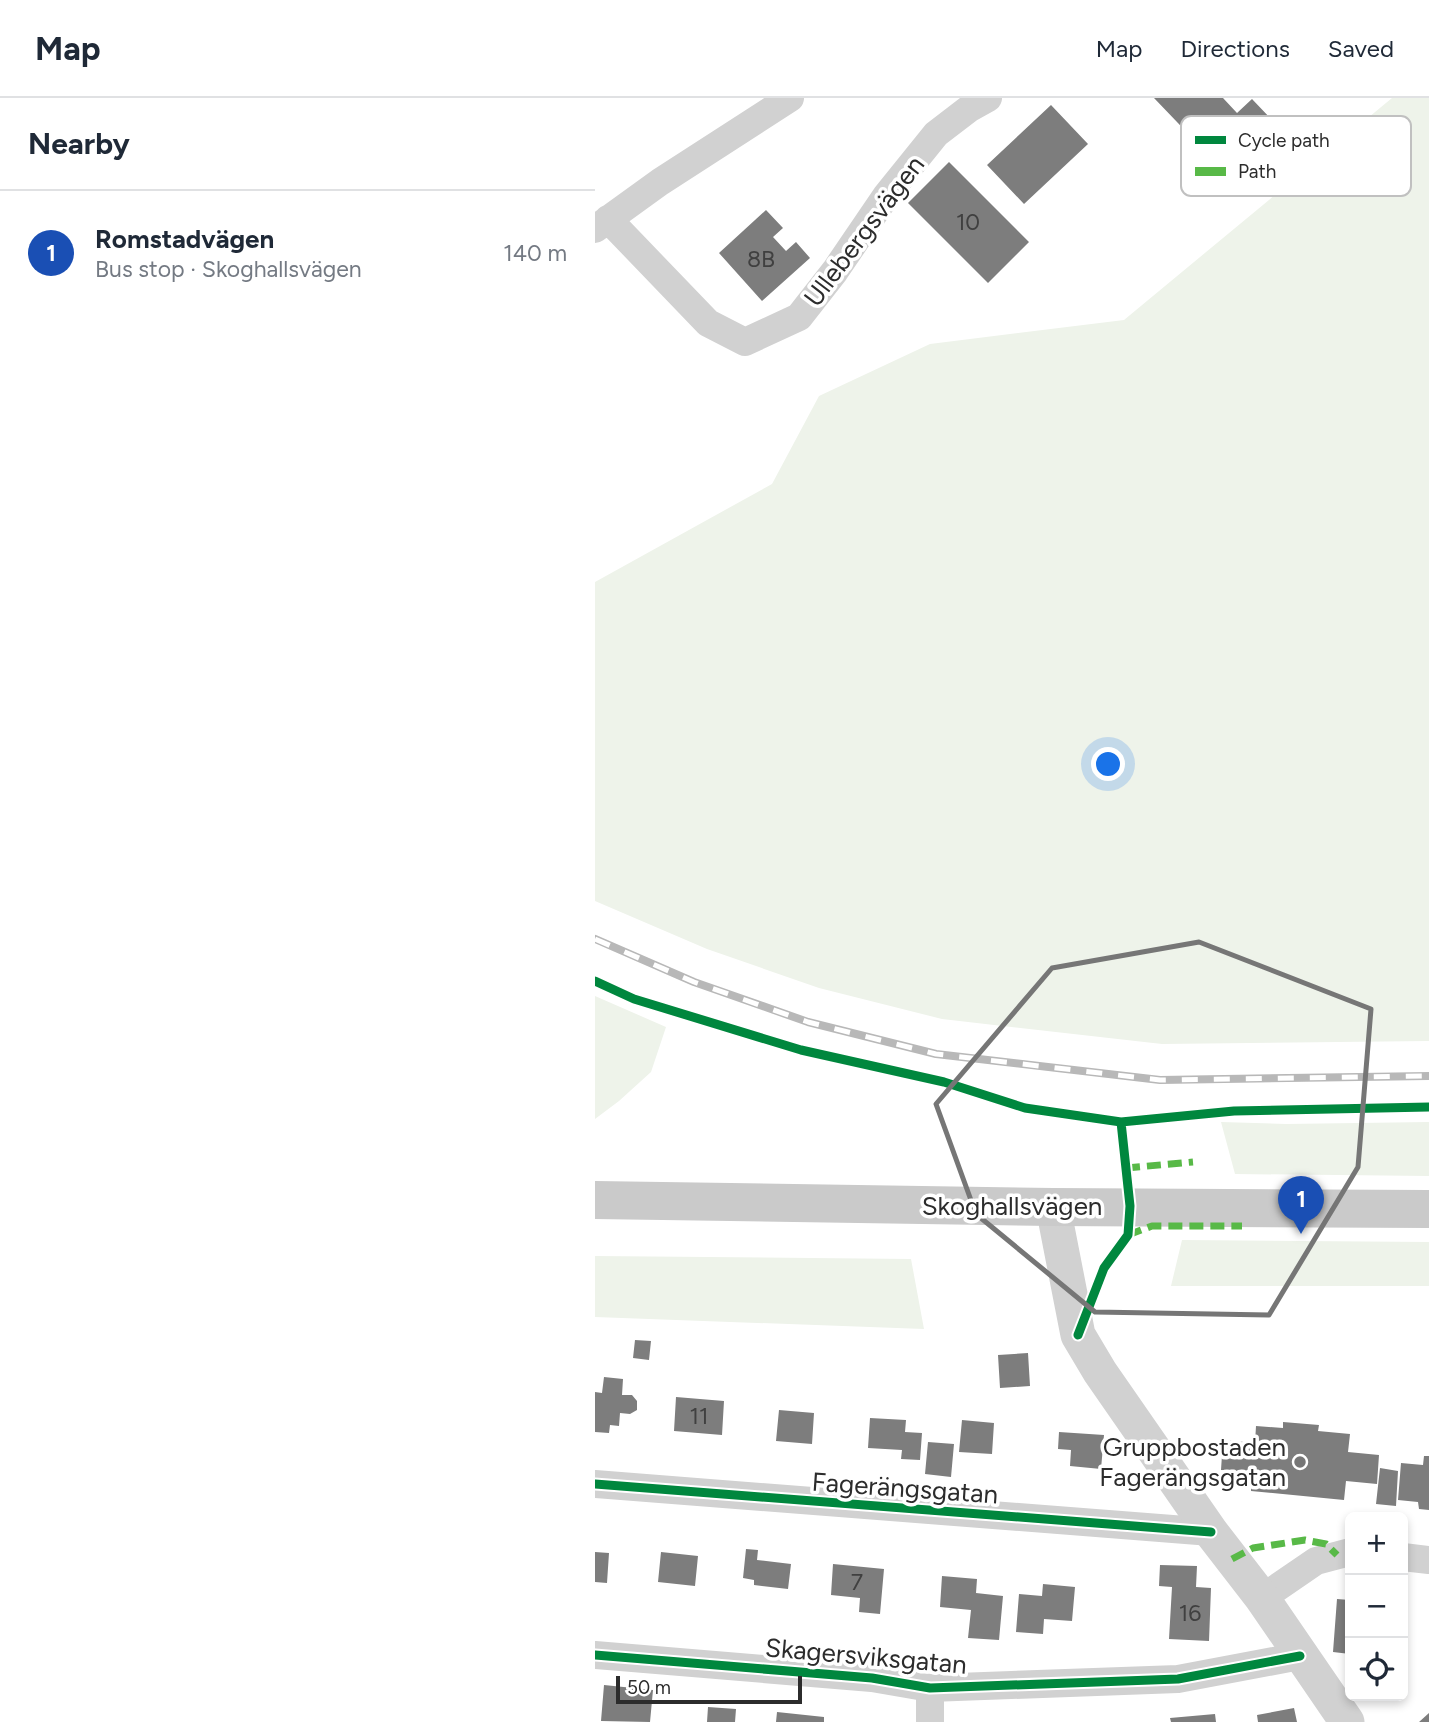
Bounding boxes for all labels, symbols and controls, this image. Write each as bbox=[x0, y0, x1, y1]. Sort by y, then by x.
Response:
text: Map bbox=[35, 29, 101, 68]
text: Map bbox=[1096, 34, 1142, 63]
text: Directions bbox=[1180, 34, 1290, 63]
text: Saved bbox=[1328, 34, 1394, 63]
legend bbox=[1181, 116, 1411, 196]
text: Nearby bbox=[28, 125, 130, 162]
text: Cycle path bbox=[1238, 129, 1330, 152]
street label: Ullebergsvägen bbox=[797, 149, 931, 313]
text: Path bbox=[1238, 160, 1276, 183]
house number: 10 bbox=[956, 208, 980, 236]
text: Romstadvägen bbox=[95, 223, 274, 255]
text: 1 bbox=[46, 239, 56, 267]
text: 140 m bbox=[503, 239, 567, 267]
house number: 8B bbox=[747, 245, 775, 273]
text: Bus stop · Skoghallsvägen bbox=[95, 255, 362, 283]
your location bbox=[1091, 747, 1125, 781]
pin: 1 bbox=[1278, 1176, 1324, 1234]
street label: Skoghallsvägen bbox=[922, 1190, 1102, 1222]
house number: 11 bbox=[690, 1402, 709, 1430]
place label: Gruppbostaden Fagerängsgatan bbox=[1099, 1431, 1286, 1493]
marker: Gruppbostaden Fagerängsgatan bbox=[1292, 1454, 1308, 1470]
street label: Fagerängsgatan bbox=[811, 1466, 999, 1510]
map controls bbox=[1345, 1512, 1408, 1701]
button: + bbox=[1345, 1512, 1408, 1575]
house number: 7 bbox=[851, 1568, 863, 1596]
button: − bbox=[1345, 1575, 1408, 1638]
house number: 16 bbox=[1179, 1599, 1201, 1627]
street label: Skagersviksgatan bbox=[764, 1631, 968, 1681]
button: locate bbox=[1345, 1638, 1408, 1701]
scale bar bbox=[616, 1673, 801, 1705]
text: 50 m bbox=[627, 1676, 671, 1699]

